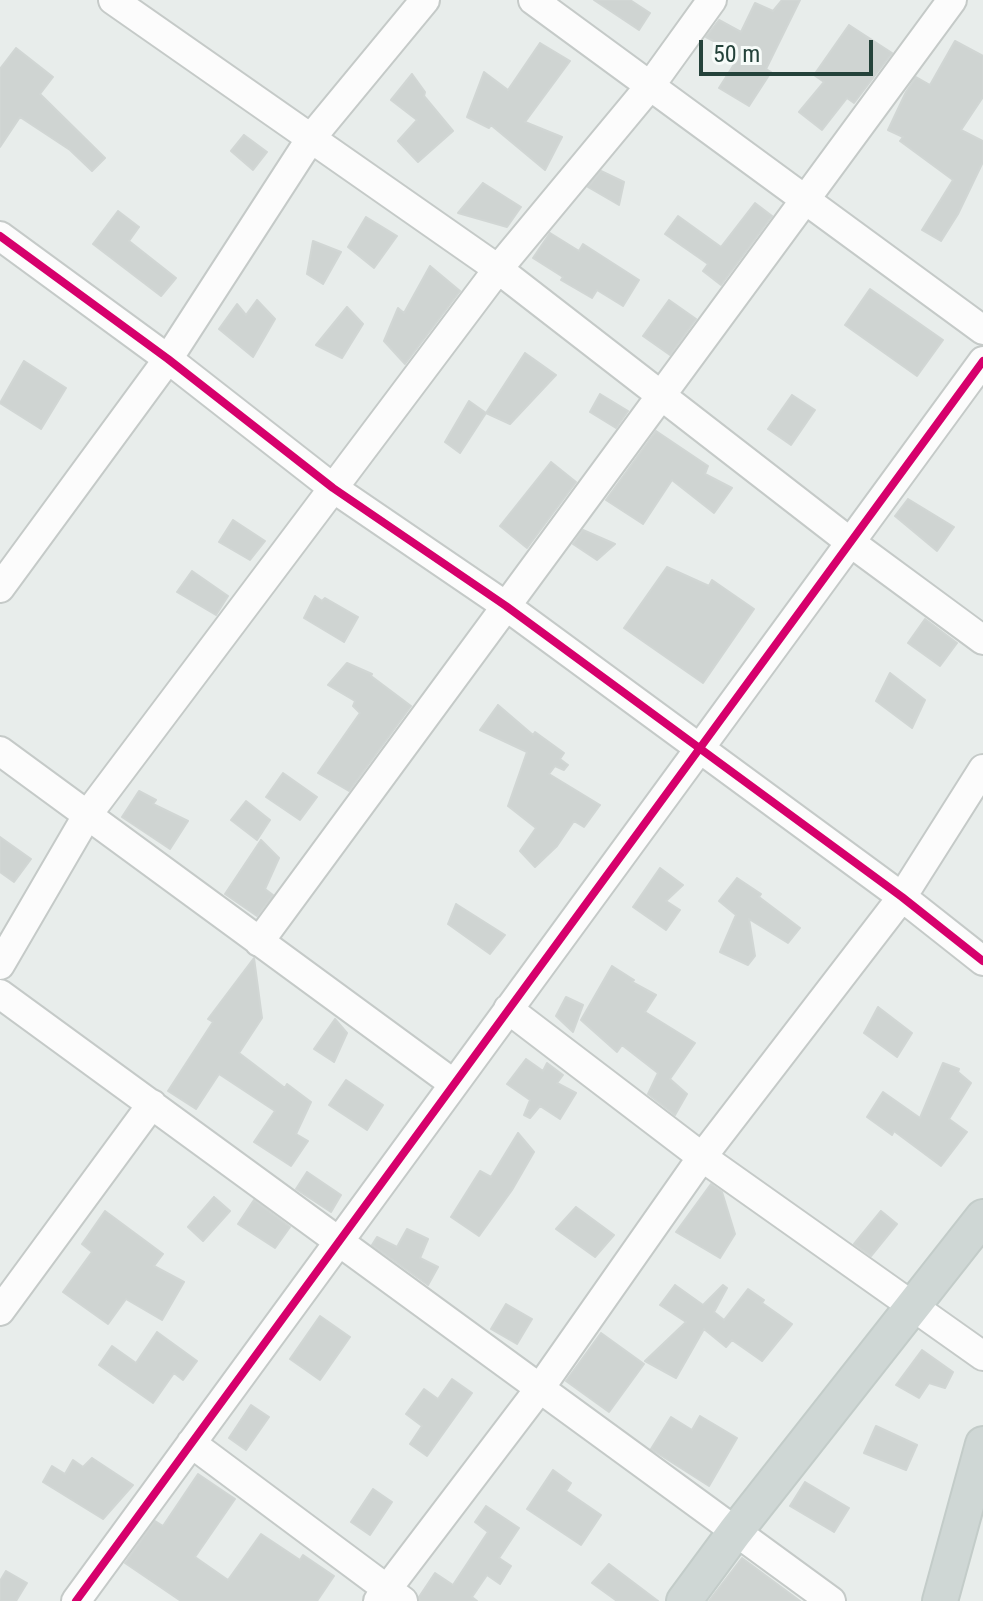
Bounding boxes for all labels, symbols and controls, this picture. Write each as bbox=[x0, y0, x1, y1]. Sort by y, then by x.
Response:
scale bar bbox=[703, 24, 877, 74]
text: 50 m bbox=[713, 40, 760, 68]

